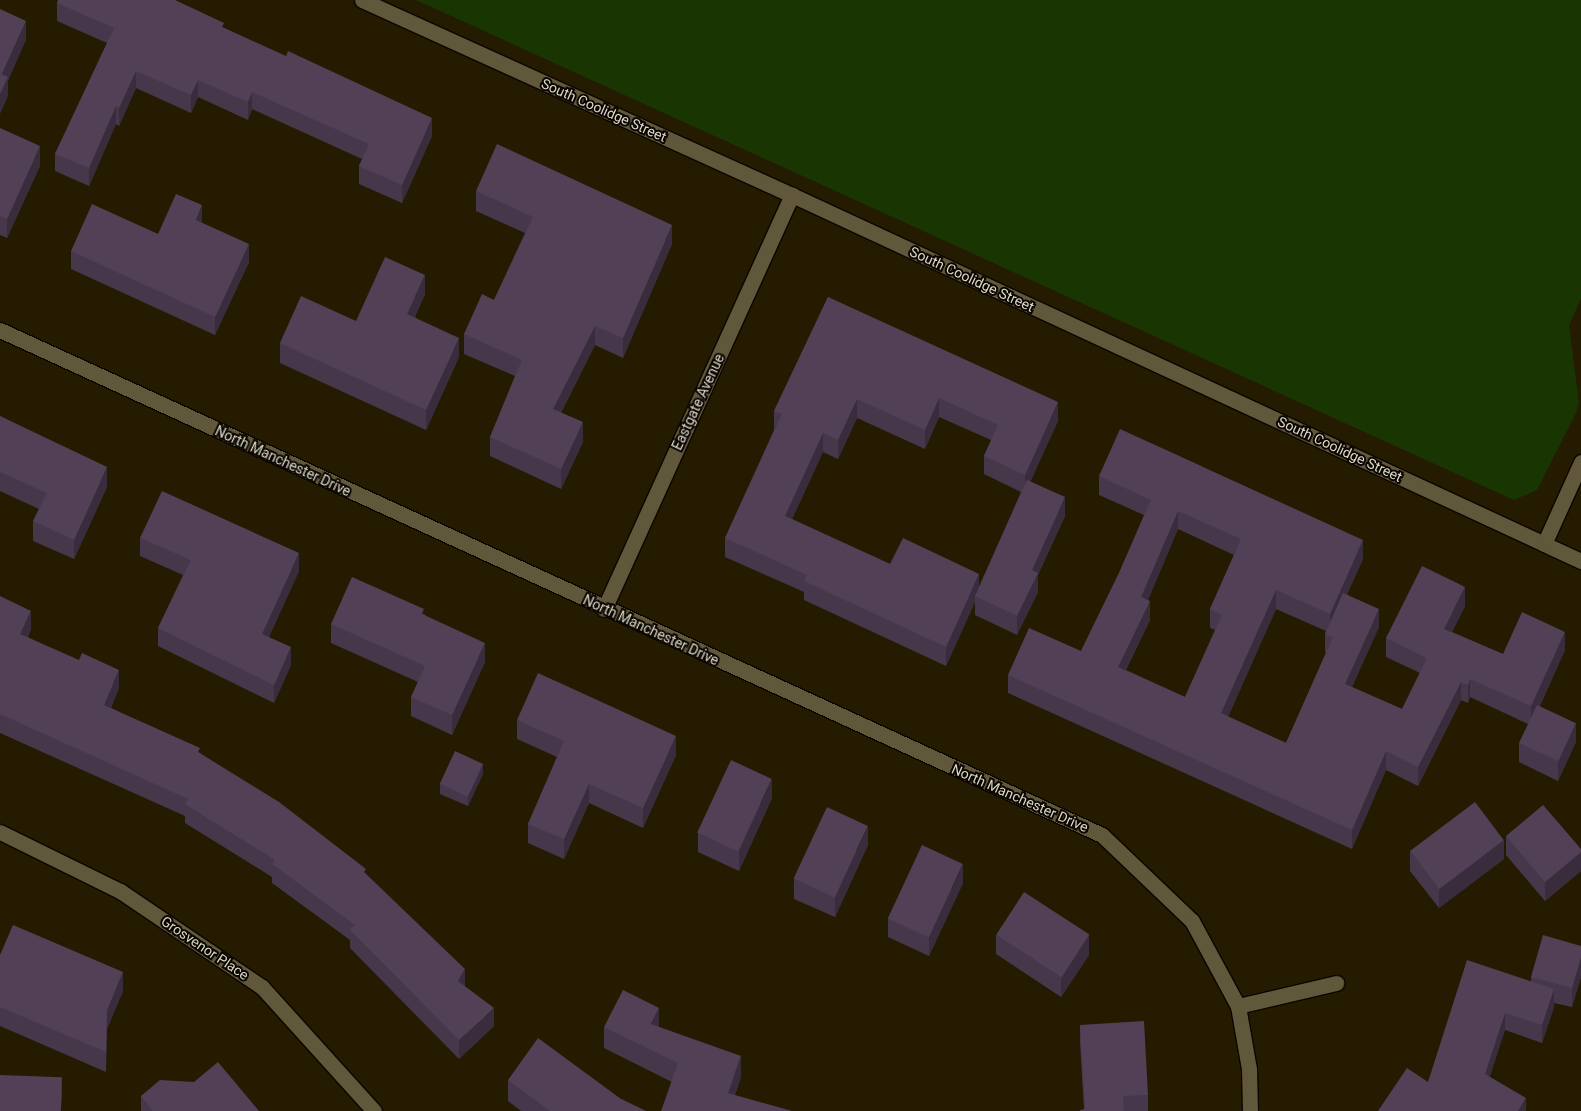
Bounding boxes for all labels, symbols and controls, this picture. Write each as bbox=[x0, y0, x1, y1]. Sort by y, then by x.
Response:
street label: South Coolidge Street bbox=[539, 75, 669, 145]
street label: South Coolidge Street bbox=[907, 243, 1037, 315]
street label: Eastgate Avenue bbox=[668, 351, 728, 453]
street label: South Coolidge Street bbox=[1275, 413, 1405, 485]
street label: North Manchester Drive bbox=[212, 422, 354, 500]
street label: North Manchester Drive bbox=[580, 591, 722, 669]
street label: North Manchester Drive bbox=[949, 760, 1091, 836]
street label: Grosvenor Place bbox=[158, 913, 252, 983]

